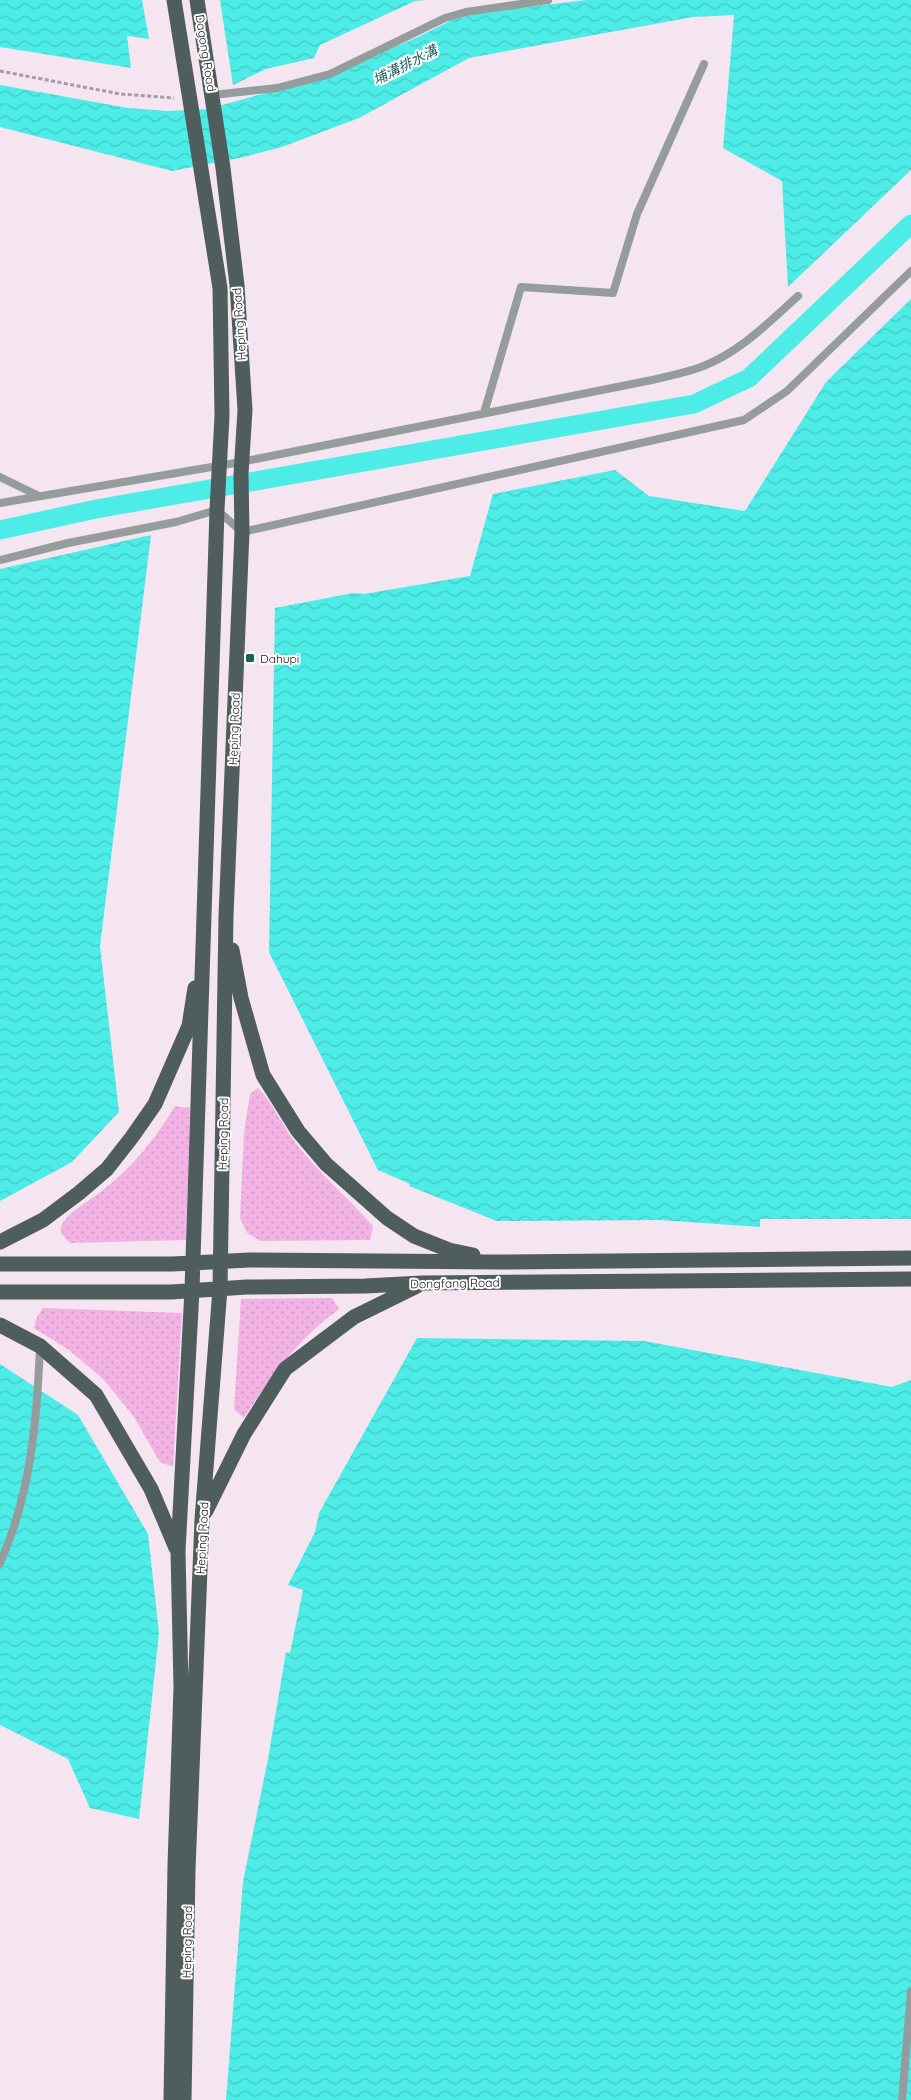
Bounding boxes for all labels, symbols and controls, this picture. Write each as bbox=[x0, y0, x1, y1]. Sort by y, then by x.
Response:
street label: Dagong Road bbox=[193, 13, 219, 93]
water label: 埔溝排水溝 bbox=[370, 40, 442, 89]
street label: Heping Road bbox=[229, 287, 249, 361]
place label: Dahupi bbox=[260, 651, 299, 666]
marker: Dahupi bbox=[244, 652, 256, 664]
street label: Heping Road bbox=[225, 692, 243, 766]
street label: Heping Road bbox=[215, 1098, 231, 1170]
street label: Dongfang Road bbox=[410, 1275, 500, 1291]
street label: Heping Road bbox=[193, 1501, 211, 1575]
street label: Heping Road bbox=[179, 1906, 195, 1978]

